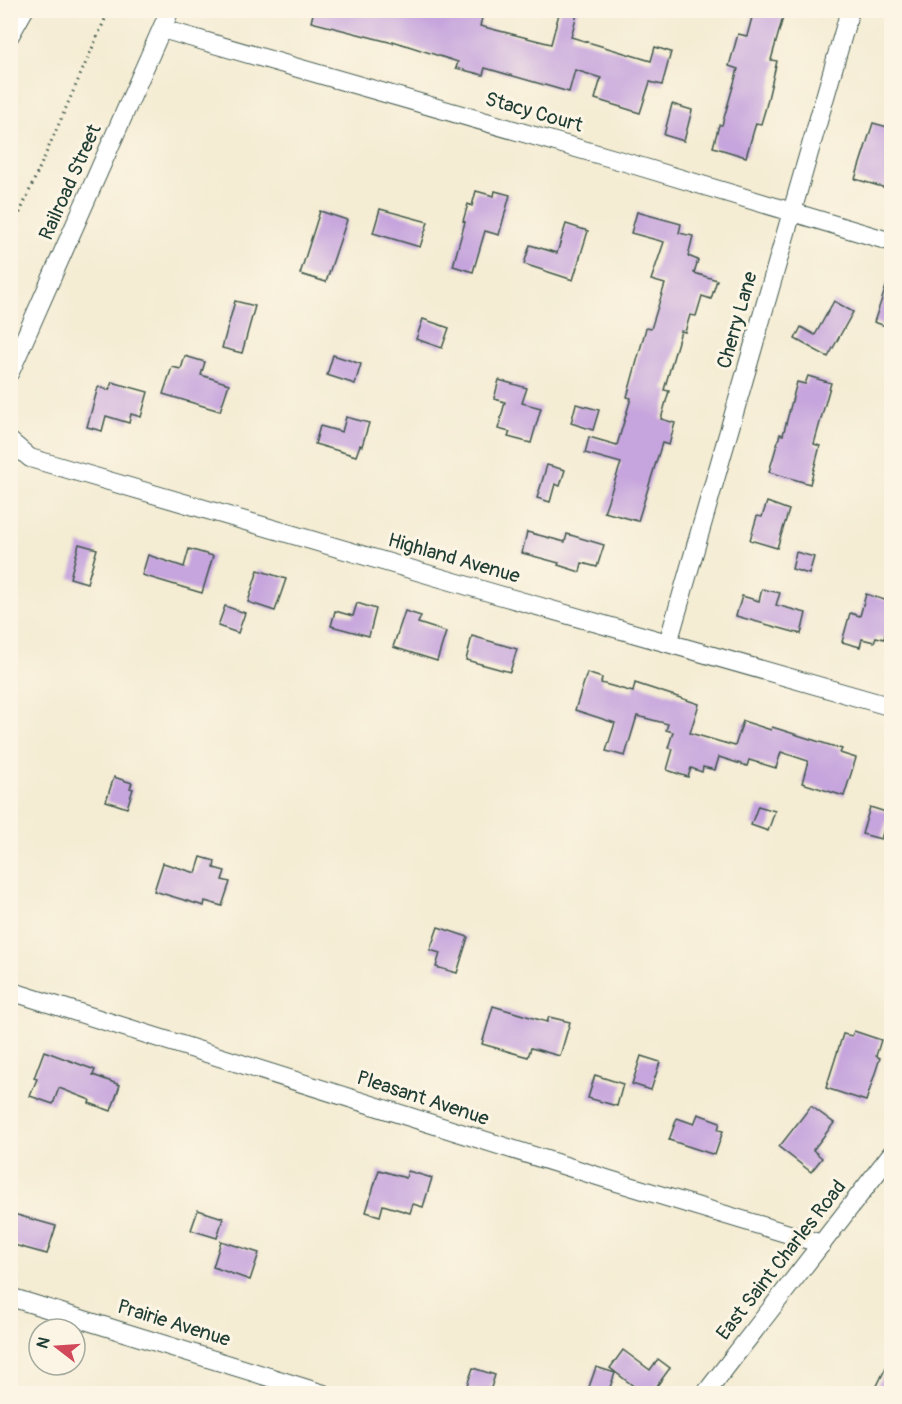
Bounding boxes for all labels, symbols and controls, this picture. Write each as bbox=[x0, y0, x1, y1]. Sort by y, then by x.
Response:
street label: Stacy Court bbox=[482, 86, 587, 138]
street label: Railroad Street bbox=[33, 119, 107, 244]
street label: Cherry Lane bbox=[711, 268, 763, 371]
street label: Highland Avenue bbox=[385, 527, 523, 589]
street label: Pleasant Avenue bbox=[354, 1065, 492, 1131]
street label: East Saint Charles Road bbox=[711, 1175, 851, 1345]
street label: Prairie Avenue bbox=[114, 1294, 234, 1352]
north arrow bbox=[27, 1317, 87, 1377]
text: N bbox=[32, 1335, 55, 1351]

